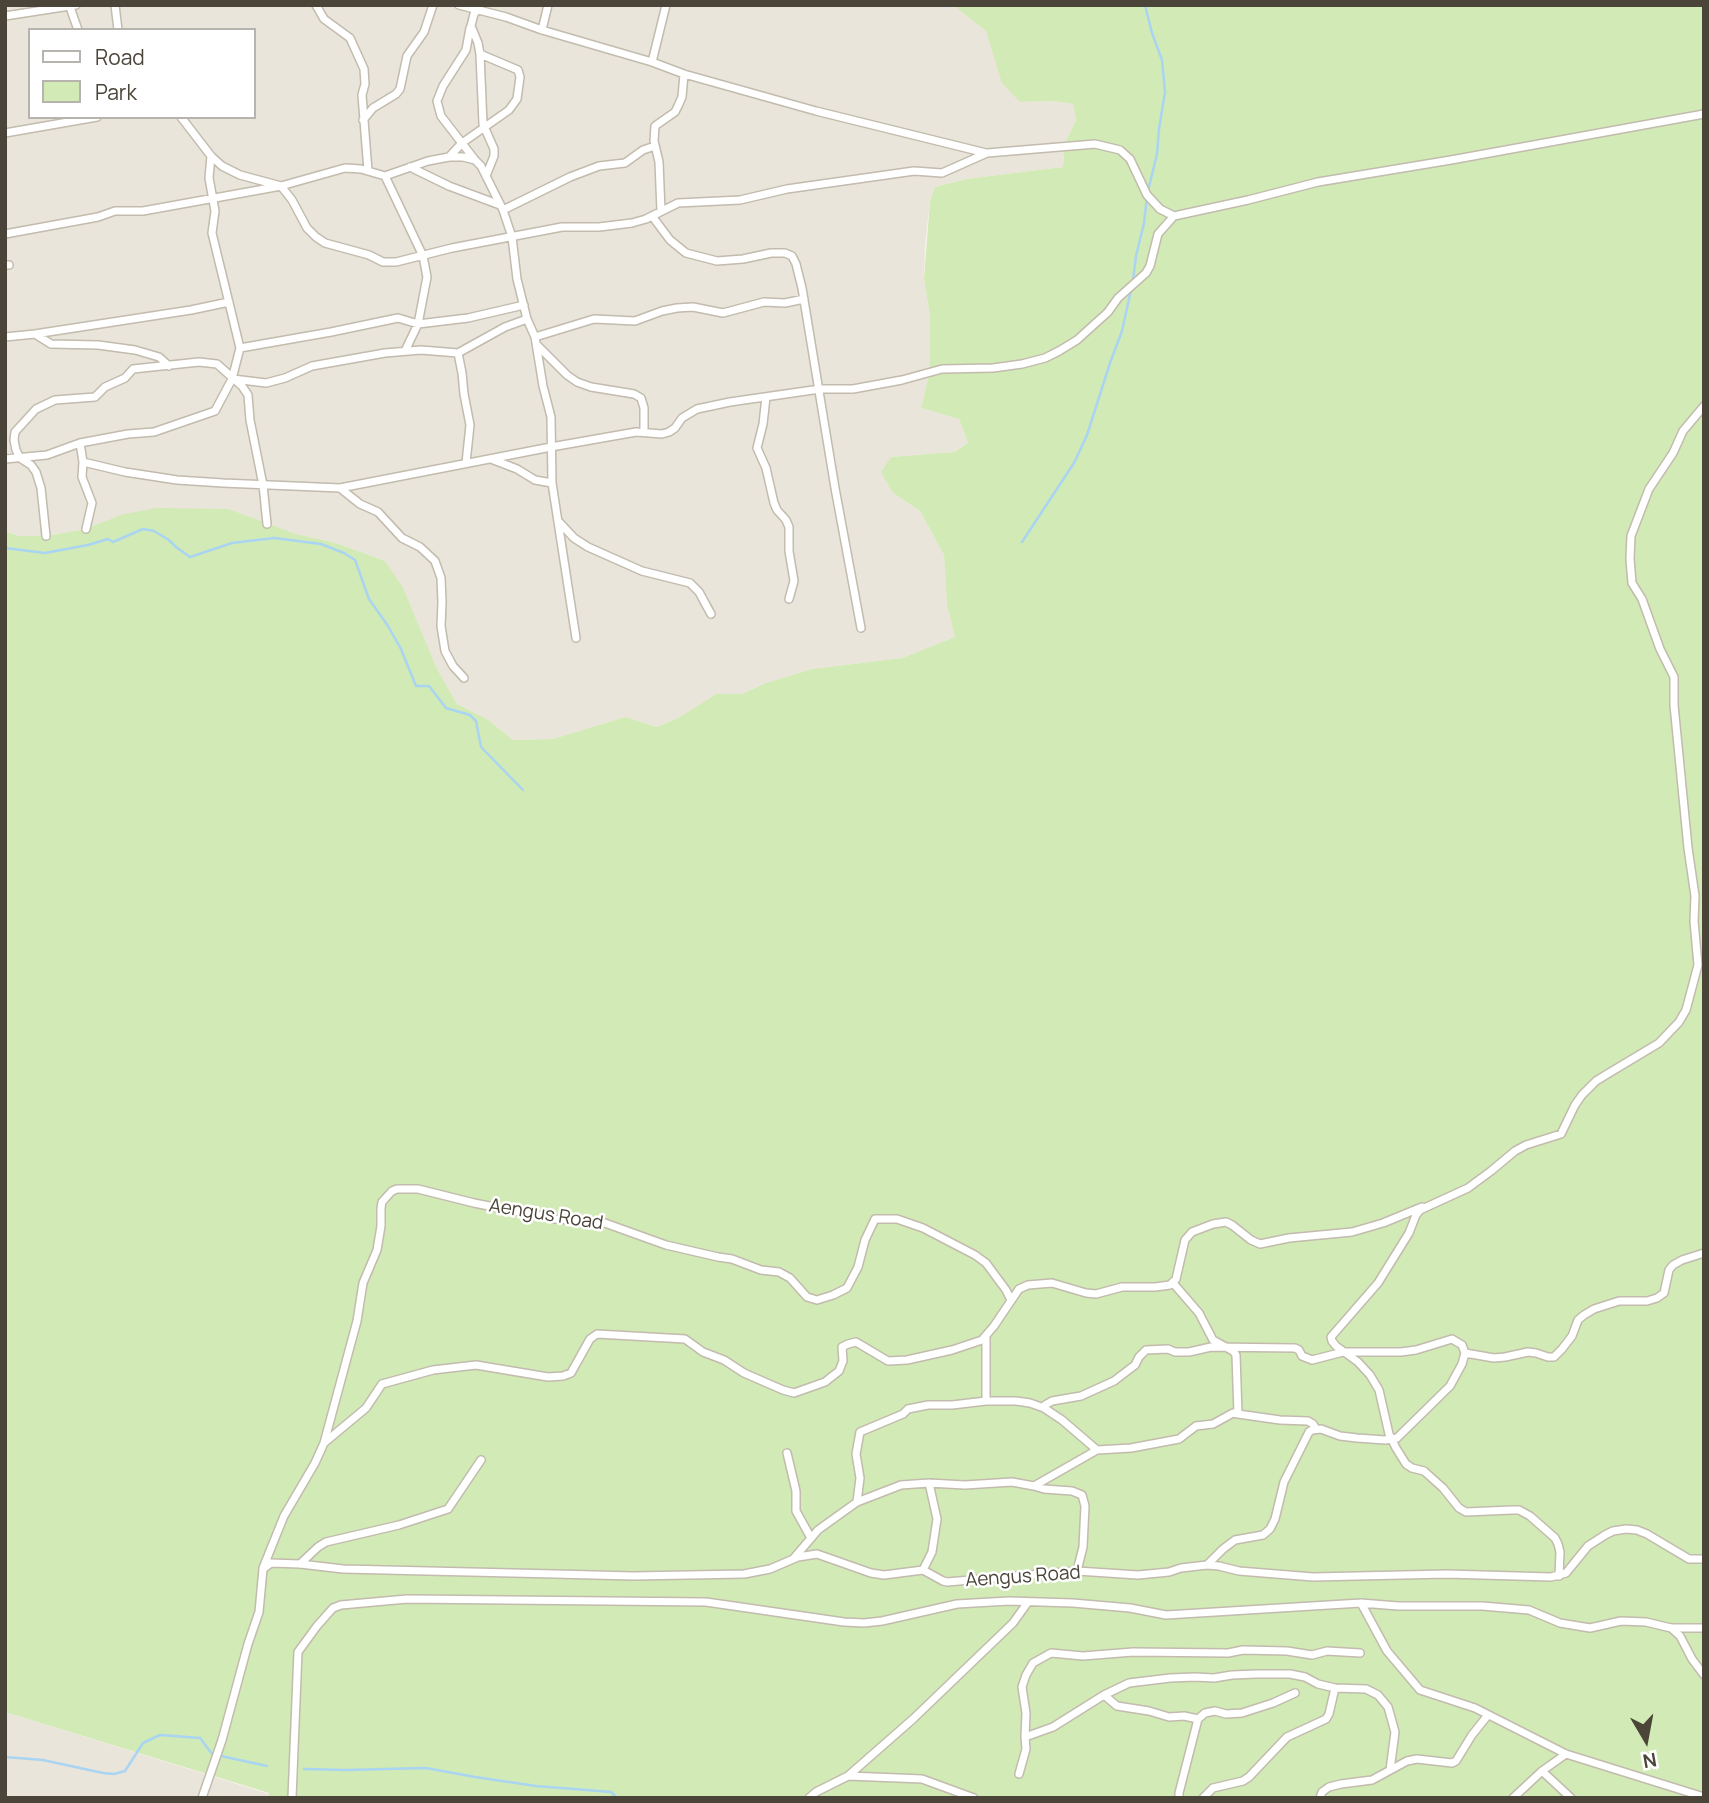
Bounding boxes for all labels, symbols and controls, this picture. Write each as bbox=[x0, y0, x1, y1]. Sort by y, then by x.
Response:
legend bbox=[28, 28, 256, 119]
text: Road bbox=[95, 43, 145, 71]
text: Park bbox=[95, 78, 137, 106]
street label: Aengus Road bbox=[487, 1195, 605, 1235]
street label: Aengus Road bbox=[965, 1562, 1081, 1592]
north arrow bbox=[1611, 1705, 1681, 1775]
text: N bbox=[1641, 1747, 1659, 1775]

